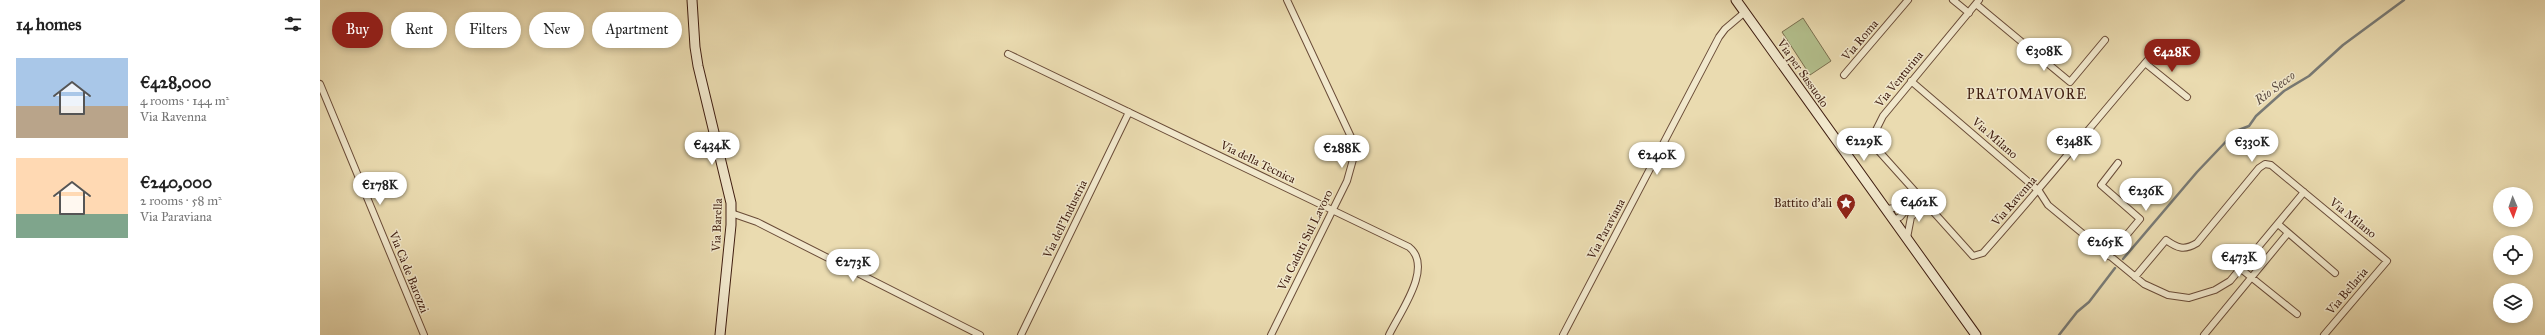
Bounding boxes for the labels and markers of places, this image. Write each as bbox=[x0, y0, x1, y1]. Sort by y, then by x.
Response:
pin: €308K bbox=[2016, 38, 2072, 72]
pin: €428K bbox=[2144, 39, 2200, 73]
pin: €229K bbox=[1836, 128, 1892, 162]
pin: €348K bbox=[2046, 128, 2102, 162]
pin: €330K bbox=[2224, 129, 2280, 163]
pin: €434K bbox=[684, 132, 740, 166]
pin: €288K bbox=[1314, 135, 1370, 169]
pin: €240K bbox=[1629, 142, 1685, 176]
pin: €178K bbox=[352, 172, 408, 206]
pin: €236K bbox=[2118, 178, 2174, 212]
pin: €462K bbox=[1891, 189, 1947, 223]
place icon: Battito d'ali bbox=[1835, 192, 1857, 220]
place label: Battito d'ali bbox=[1774, 196, 1833, 210]
pin: €265K bbox=[2077, 229, 2133, 263]
pin: €473K bbox=[2211, 244, 2267, 278]
pin: €273K bbox=[825, 249, 881, 283]

